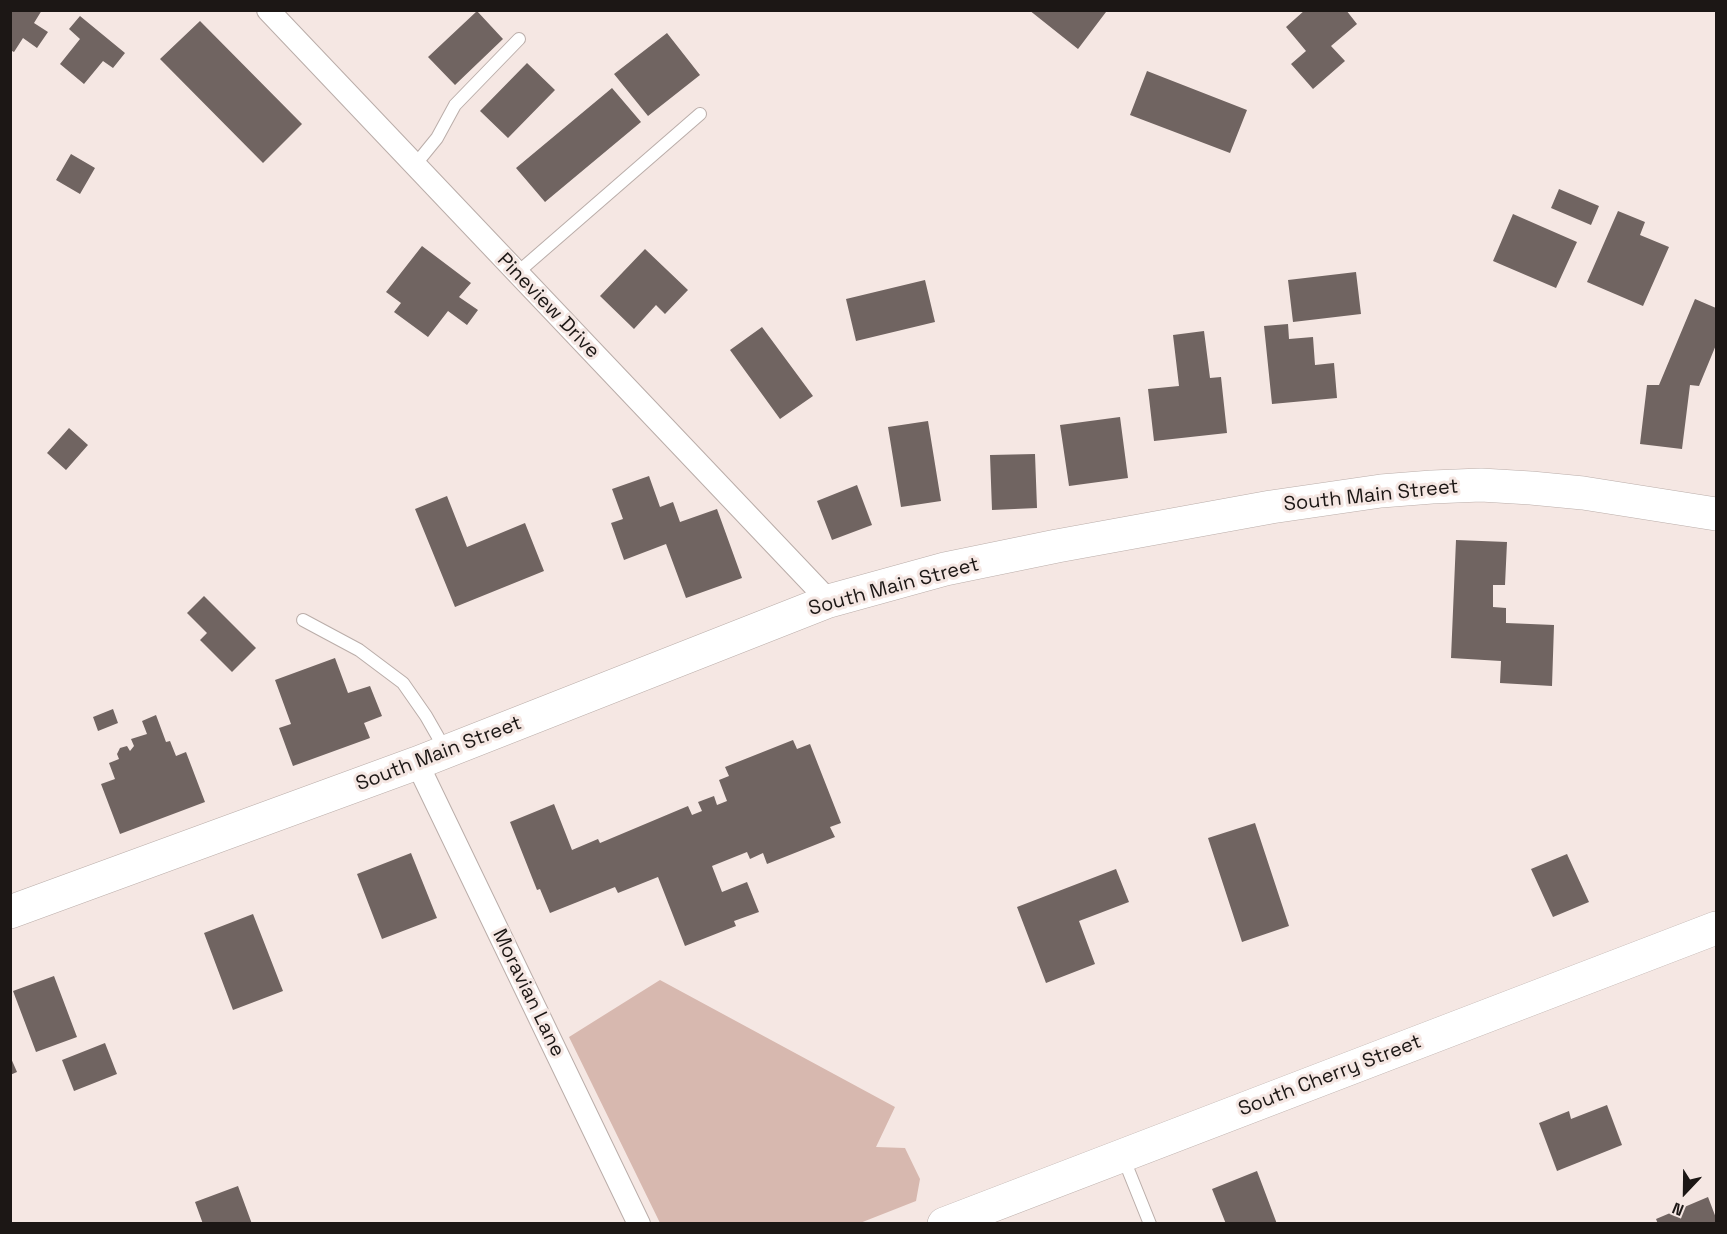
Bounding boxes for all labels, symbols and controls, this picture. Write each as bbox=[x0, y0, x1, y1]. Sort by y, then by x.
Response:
street label: Pineview Drive bbox=[492, 248, 604, 364]
street label: South Main Street bbox=[1282, 475, 1460, 517]
street label: South Main Street bbox=[806, 553, 982, 621]
street label: South Main Street bbox=[353, 711, 525, 797]
street label: Moravian Lane bbox=[487, 925, 569, 1061]
street label: South Cherry Street bbox=[1235, 1030, 1425, 1122]
north arrow bbox=[1655, 1162, 1715, 1222]
text: N bbox=[1669, 1197, 1687, 1221]

